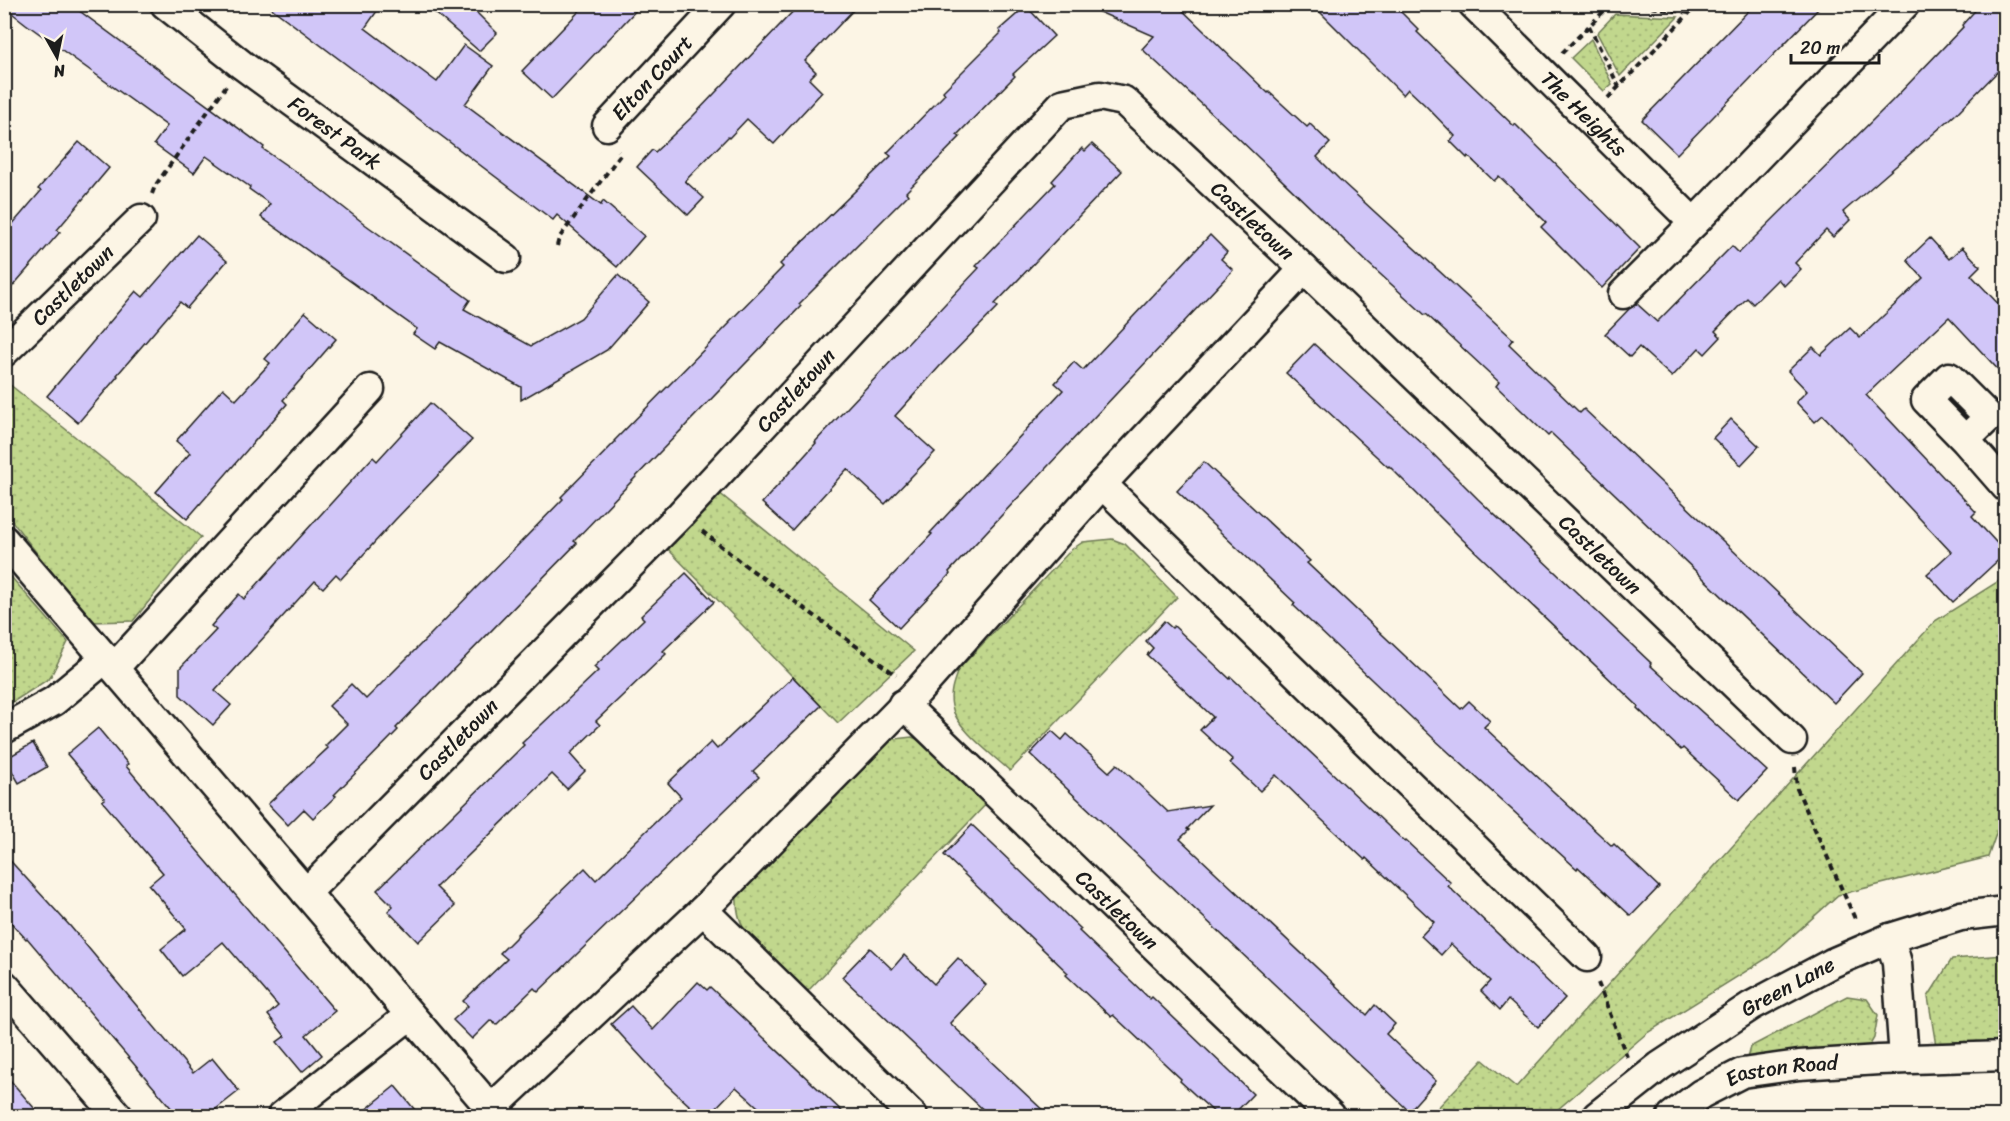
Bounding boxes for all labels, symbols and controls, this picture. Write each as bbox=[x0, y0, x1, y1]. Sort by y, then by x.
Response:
street label: Elton Court bbox=[602, 26, 703, 130]
north arrow bbox=[27, 27, 87, 87]
scale bar bbox=[1791, 27, 1880, 65]
text: 20 m bbox=[1800, 32, 1840, 64]
text: N bbox=[51, 56, 68, 87]
street label: The Heights bbox=[1531, 61, 1637, 167]
street label: Forest Park bbox=[280, 85, 390, 180]
street label: Castletown bbox=[1201, 171, 1304, 271]
street label: Castletown bbox=[22, 235, 124, 335]
street label: Castletown bbox=[746, 339, 846, 442]
street label: Castletown bbox=[1549, 505, 1651, 605]
street label: Castletown bbox=[408, 689, 508, 790]
street label: Castletown bbox=[1066, 860, 1168, 960]
street label: Green Lane bbox=[1732, 946, 1842, 1027]
street label: Easton Road bbox=[1718, 1044, 1841, 1098]

